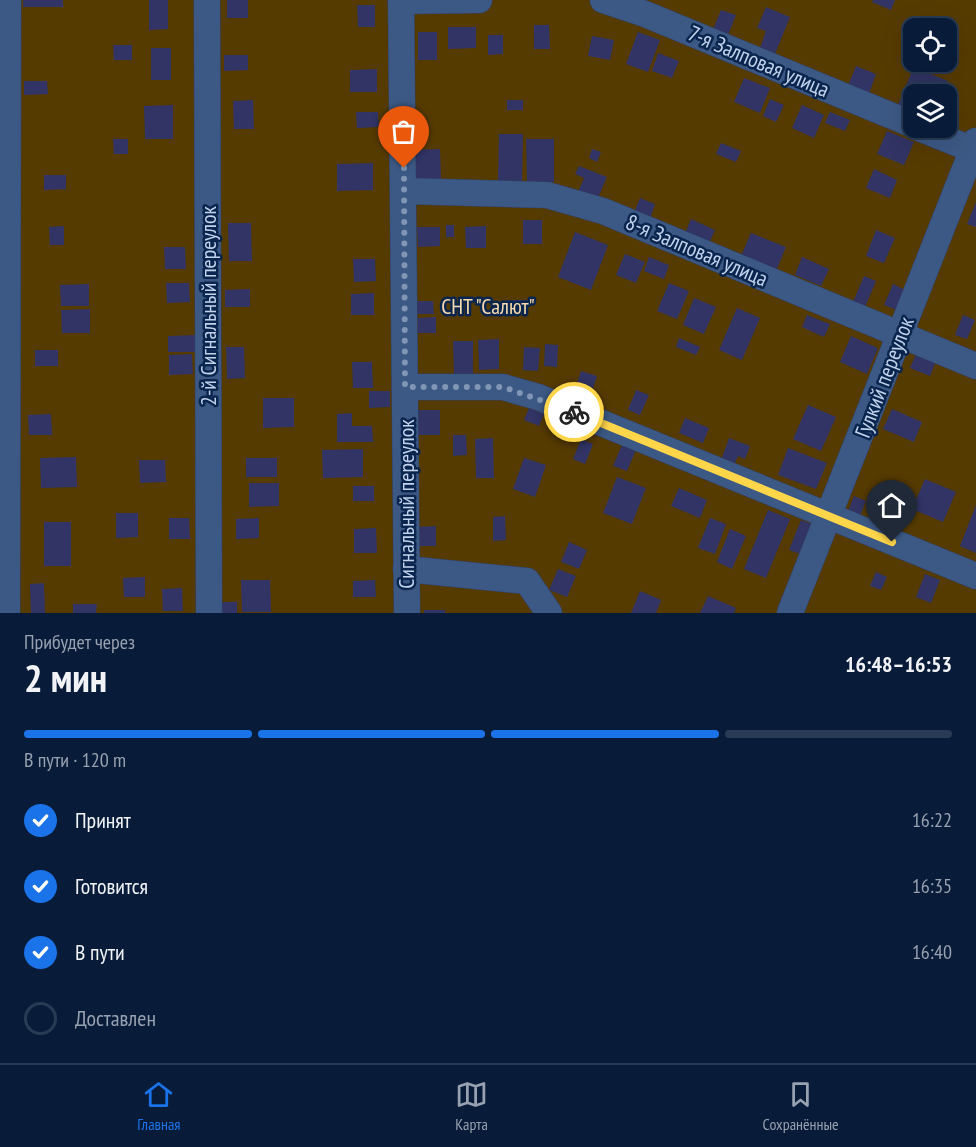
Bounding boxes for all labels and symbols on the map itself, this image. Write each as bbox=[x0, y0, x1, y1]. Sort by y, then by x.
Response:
street label: 7-я Залповая улица bbox=[684, 19, 834, 103]
pin bbox=[378, 106, 429, 168]
street label: 2-й Сигнальный переулок bbox=[194, 206, 222, 406]
street label: 8-я Залповая улица bbox=[622, 207, 772, 293]
park label: СНТ "Салют" bbox=[441, 292, 535, 320]
street label: Гулкий переулок bbox=[848, 312, 920, 441]
courier bbox=[544, 382, 604, 442]
street label: Сигнальный переулок bbox=[392, 419, 420, 589]
pin bbox=[866, 480, 917, 542]

